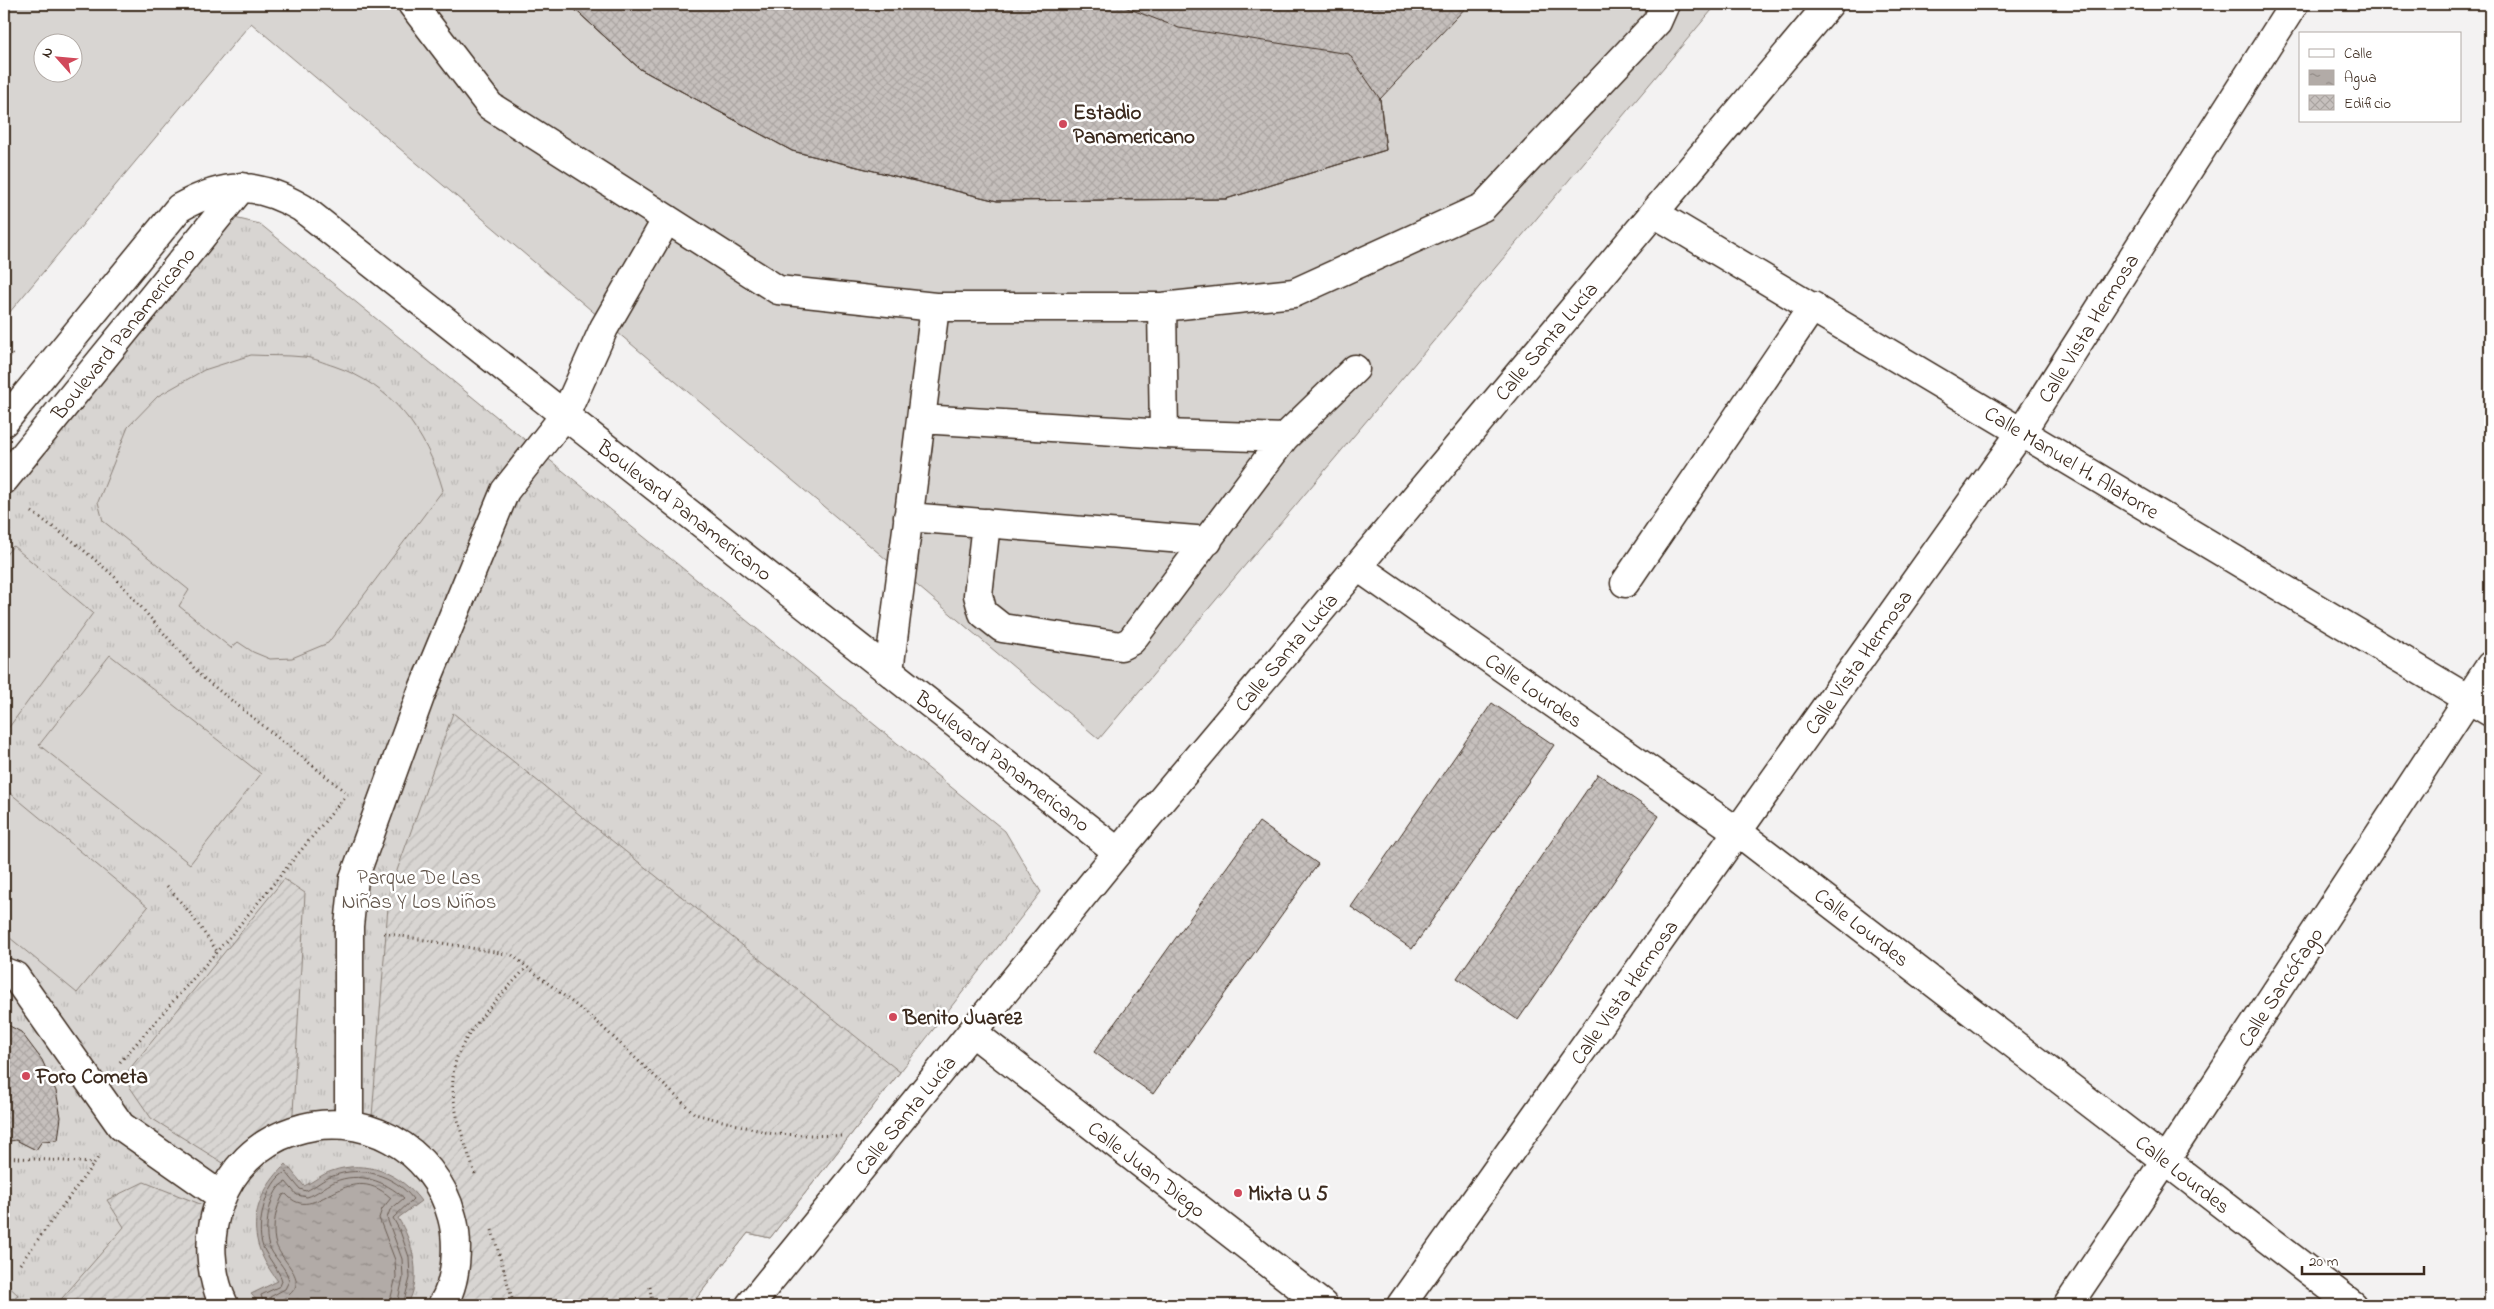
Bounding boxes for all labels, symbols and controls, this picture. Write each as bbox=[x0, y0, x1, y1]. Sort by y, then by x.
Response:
north arrow bbox=[32, 32, 82, 82]
legend bbox=[2299, 32, 2462, 122]
text: Calle bbox=[2344, 43, 2372, 65]
text: N bbox=[36, 44, 59, 62]
text: Agua bbox=[2344, 67, 2377, 90]
text: Edificio bbox=[2344, 93, 2391, 115]
place label: Estadio Panamericano bbox=[1073, 99, 1195, 153]
marker: Estadio Panamericano bbox=[1057, 118, 1069, 130]
street label: Boulevard Panamericano bbox=[45, 241, 204, 428]
street label: Calle Vista Hermosa bbox=[2032, 249, 2148, 410]
street label: Calle Santa Lucía bbox=[1489, 276, 1606, 408]
street label: Calle Manuel H. Alatorre bbox=[1978, 400, 2165, 528]
street label: Boulevard Panamericano bbox=[589, 433, 778, 590]
street label: Calle Vista Hermosa bbox=[1798, 585, 1921, 742]
street label: Calle Santa Lucía bbox=[1229, 587, 1346, 719]
street label: Calle Lourdes bbox=[1478, 647, 1588, 737]
street label: Boulevard Panamericano bbox=[907, 684, 1096, 841]
park label: Parque De Las Niñas Y Los Niños bbox=[341, 864, 497, 918]
street label: Calle Lourdes bbox=[1807, 882, 1915, 975]
street label: Calle Vista Hermosa bbox=[1564, 915, 1687, 1072]
street label: Calle Sarcófago bbox=[2232, 922, 2333, 1055]
place label: Benito Juarez bbox=[902, 1004, 1023, 1034]
marker: Benito Juarez bbox=[887, 1011, 899, 1023]
street label: Calle Santa Lucía bbox=[848, 1049, 965, 1183]
place label: Foro Cometa bbox=[35, 1063, 148, 1093]
marker: Foro Cometa bbox=[20, 1070, 32, 1082]
street label: Calle Juan Diego bbox=[1079, 1115, 1211, 1228]
street label: Calle Lourdes bbox=[2128, 1129, 2236, 1222]
place label: Mixta U 5 bbox=[1248, 1180, 1328, 1210]
marker: Mixta U 5 bbox=[1232, 1187, 1244, 1199]
scale bar bbox=[2302, 1244, 2424, 1276]
text: 20 m bbox=[2309, 1251, 2339, 1273]

